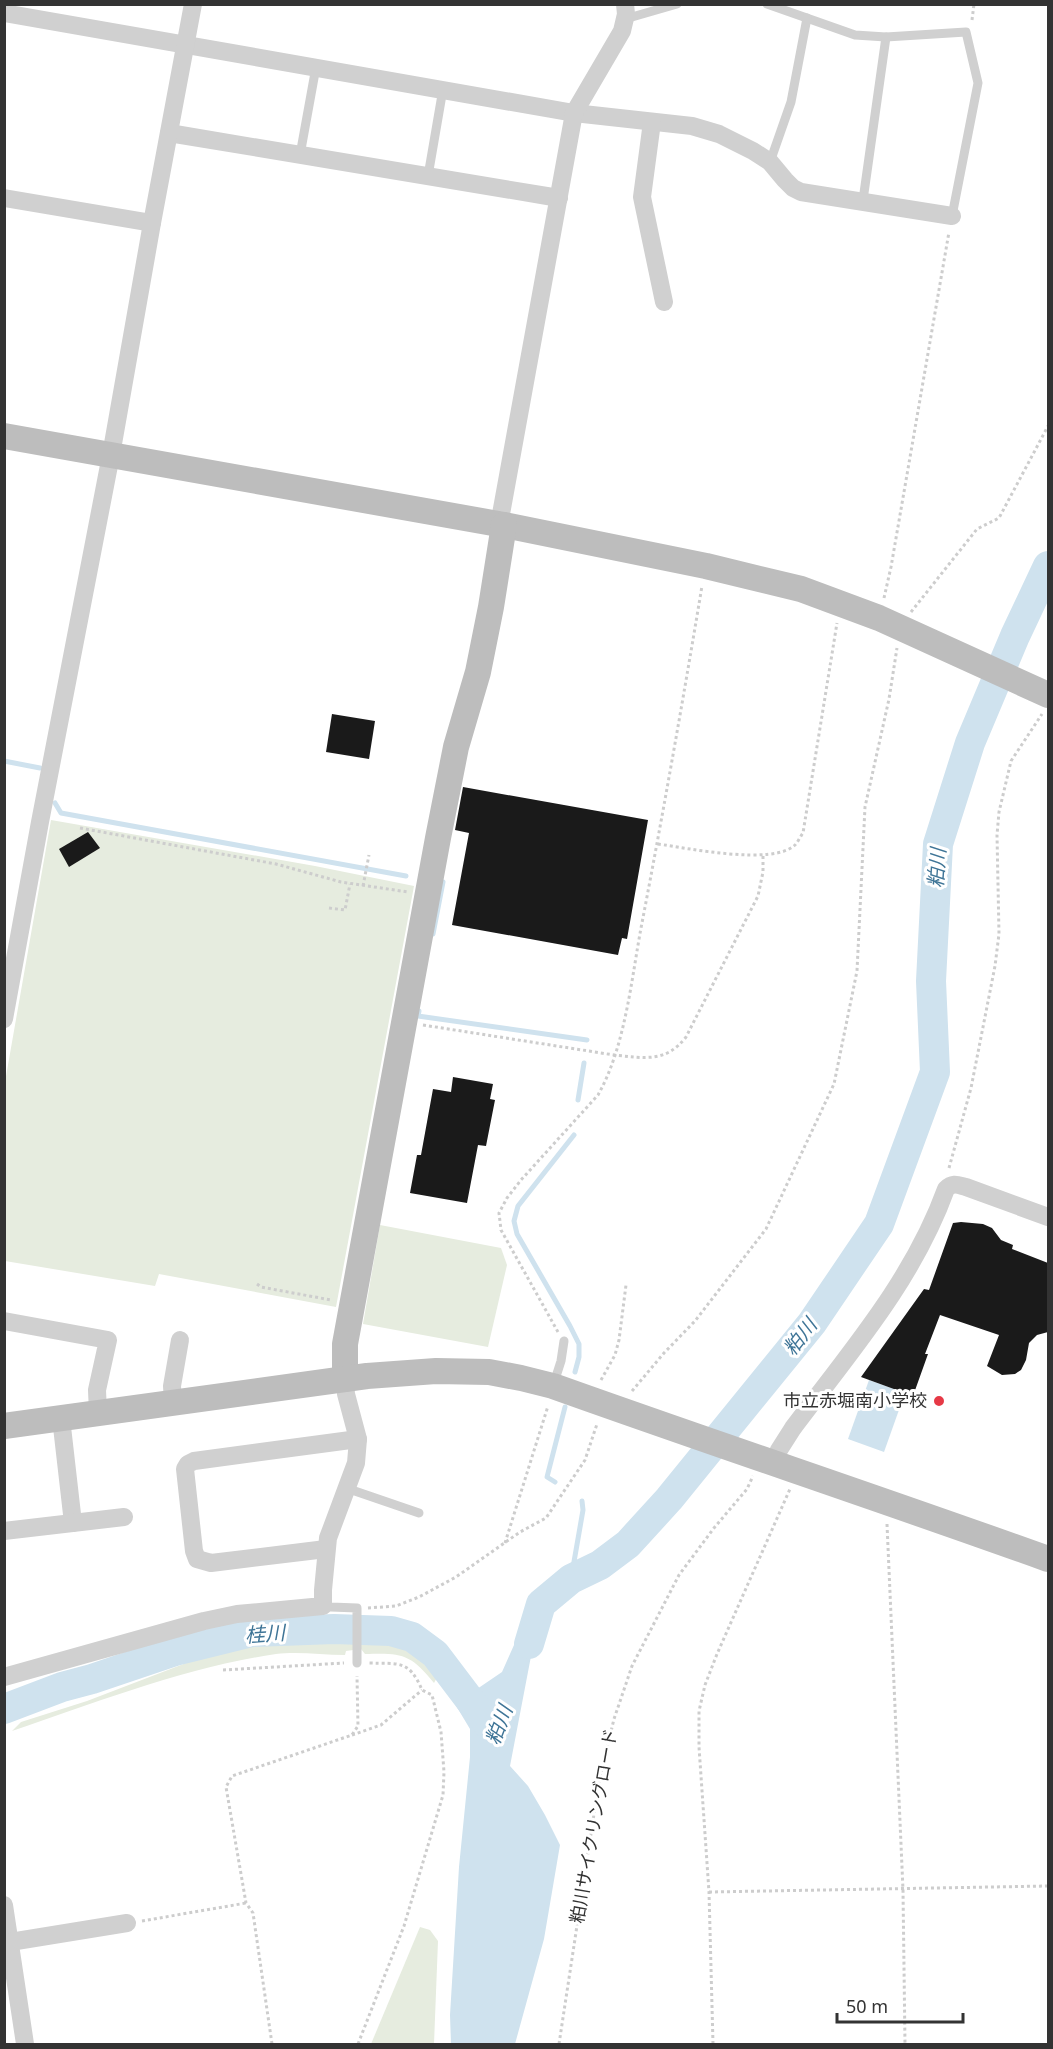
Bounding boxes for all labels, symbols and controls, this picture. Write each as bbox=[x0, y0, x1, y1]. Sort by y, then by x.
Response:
water label: 粕川 bbox=[922, 845, 952, 889]
water label: 粕川 bbox=[777, 1311, 824, 1361]
place label: 市立赤堀南小学校 bbox=[783, 1388, 927, 1412]
marker: 市立赤堀南小学校 bbox=[932, 1394, 946, 1408]
water label: 桂川 bbox=[244, 1618, 288, 1648]
water label: 粕川 bbox=[479, 1699, 519, 1748]
street label: 粕川サイクリングロード bbox=[564, 1726, 622, 1925]
scale bar bbox=[837, 1986, 963, 2024]
text: 50 m bbox=[846, 1994, 888, 2018]

